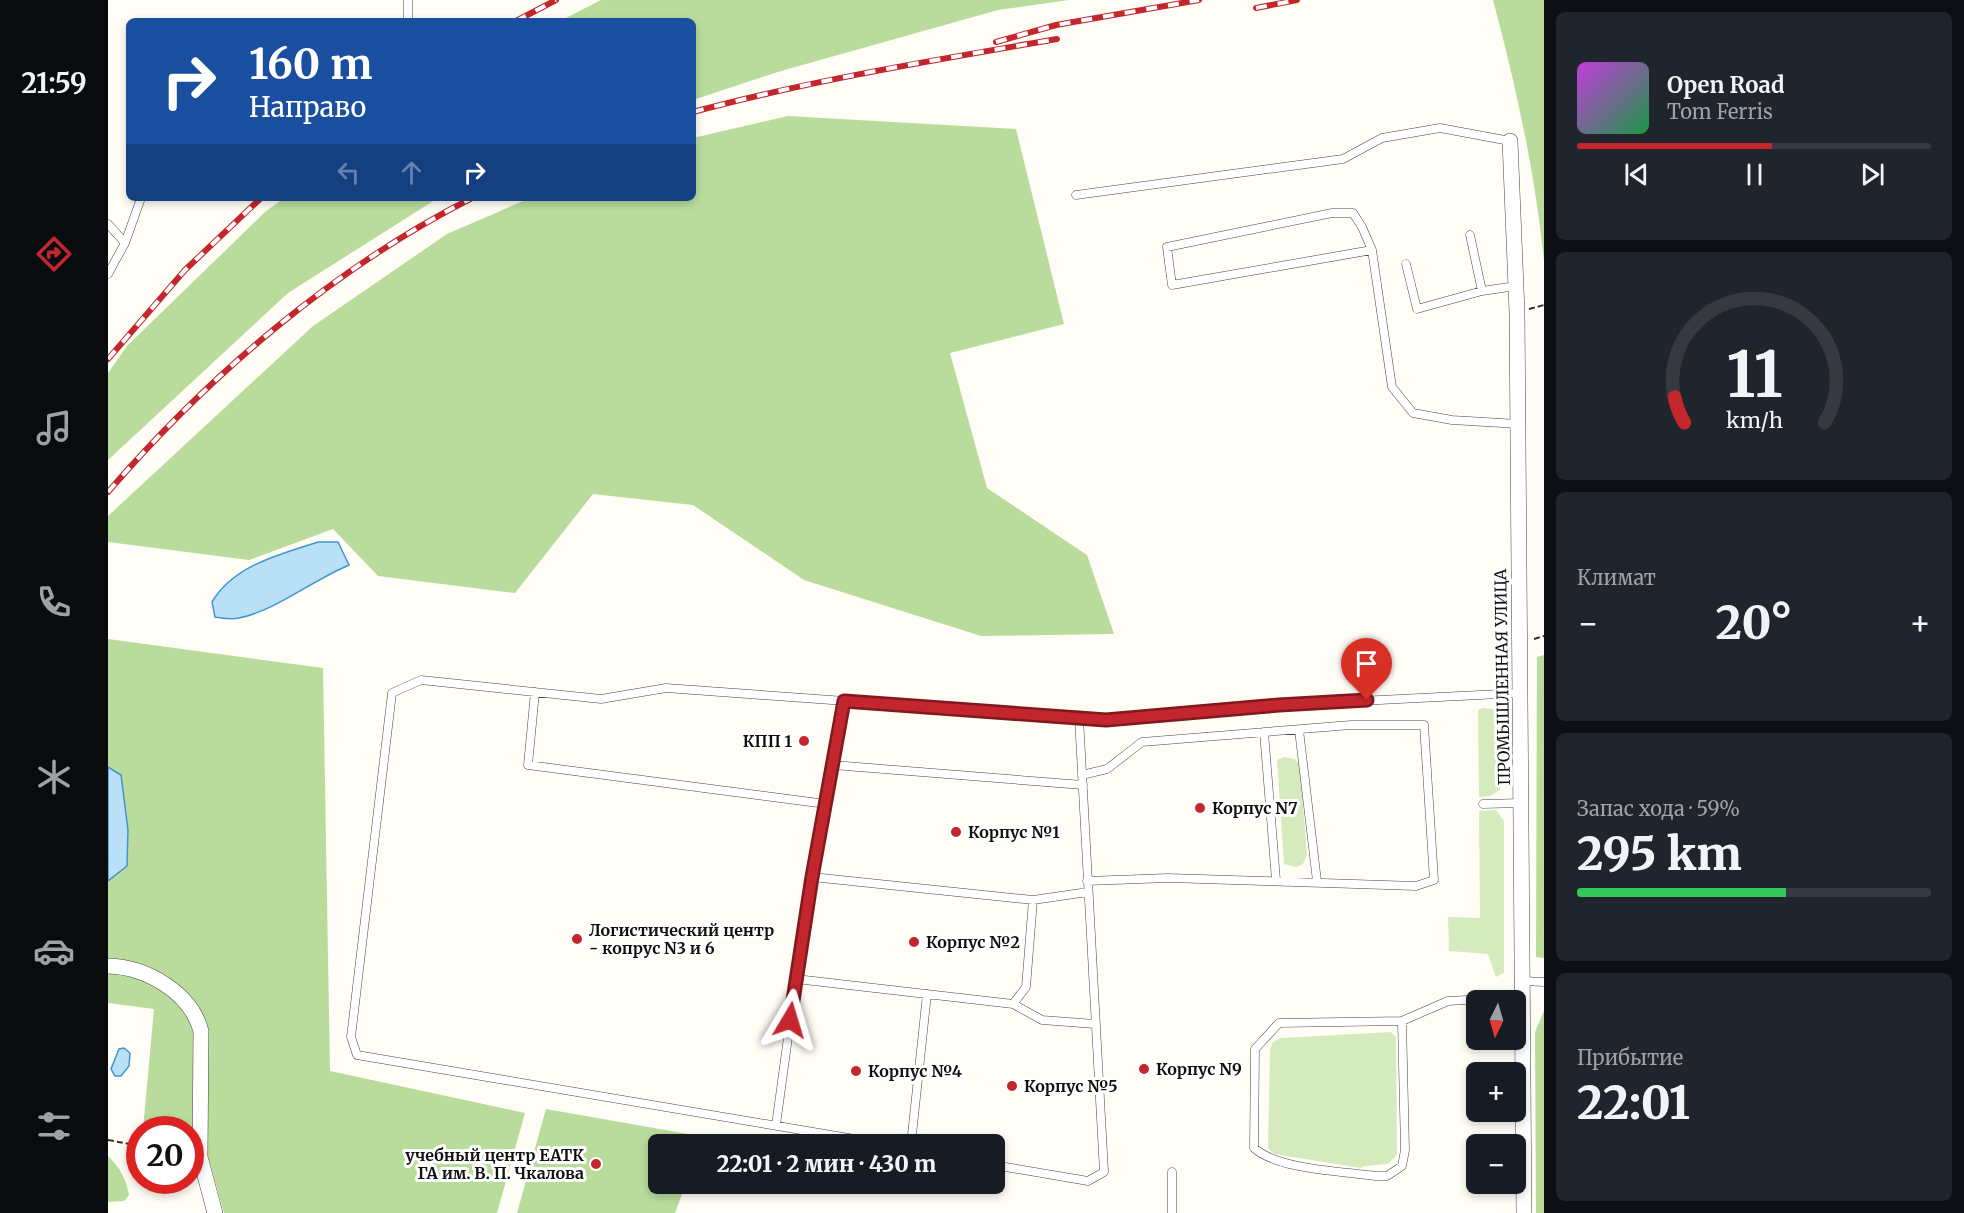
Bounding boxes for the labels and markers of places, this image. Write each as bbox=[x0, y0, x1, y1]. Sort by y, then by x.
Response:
pin bbox=[1341, 638, 1392, 700]
place label: КПП 1 bbox=[743, 731, 793, 751]
marker: КПП 1 bbox=[797, 734, 811, 748]
place label: Корпус N7 bbox=[1212, 798, 1298, 818]
marker: Корпус N7 bbox=[1193, 801, 1207, 815]
place label: Корпус №1 bbox=[968, 822, 1060, 842]
marker: Корпус №1 bbox=[949, 825, 963, 839]
place label: Логистический центр - копрус N3 и 6 bbox=[589, 920, 774, 958]
marker: Логистический центр - копрус N3 и 6 bbox=[570, 932, 584, 946]
place label: Корпус №2 bbox=[926, 932, 1020, 952]
marker: Корпус №2 bbox=[907, 935, 921, 949]
place label: Корпус N9 bbox=[1156, 1059, 1242, 1079]
place label: Корпус №4 bbox=[868, 1061, 962, 1081]
marker: Корпус N9 bbox=[1137, 1062, 1151, 1076]
marker: Корпус №4 bbox=[849, 1064, 863, 1078]
place label: Корпус №5 bbox=[1024, 1076, 1118, 1096]
marker: Корпус №5 bbox=[1005, 1079, 1019, 1093]
place label: учебный центр ЕАТК ГА им. В. П. Чкалова bbox=[405, 1145, 584, 1183]
marker: учебный центр ЕАТК ГА им. В. П. Чкалова bbox=[589, 1157, 603, 1171]

